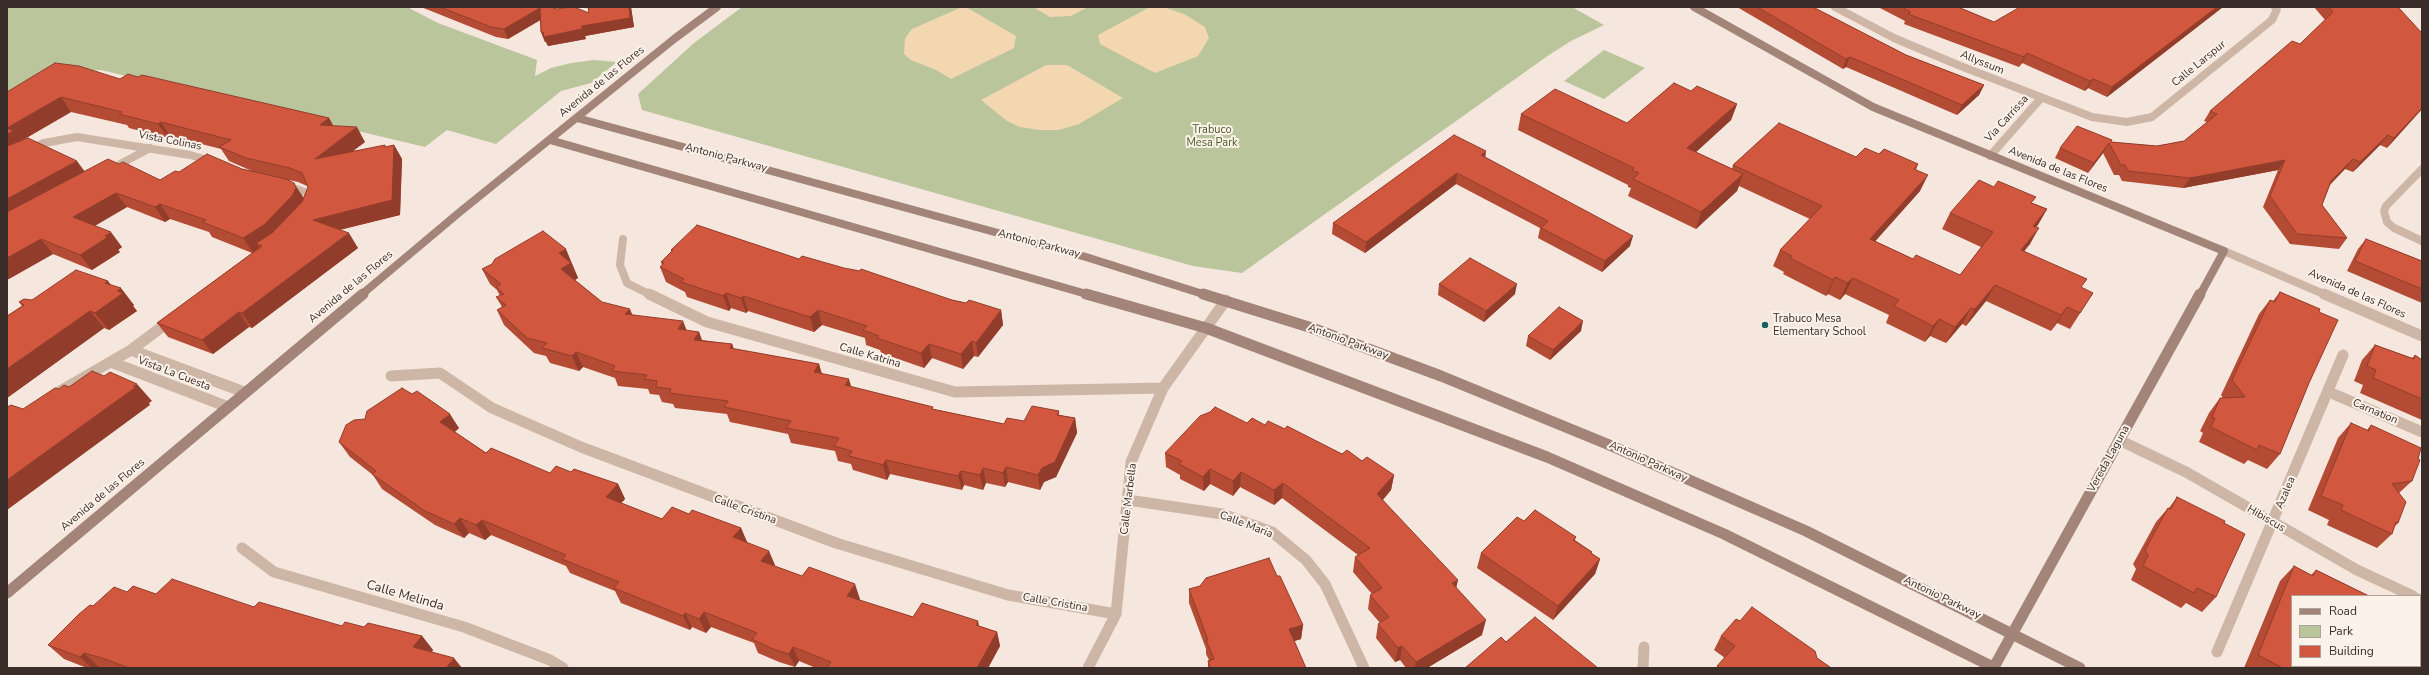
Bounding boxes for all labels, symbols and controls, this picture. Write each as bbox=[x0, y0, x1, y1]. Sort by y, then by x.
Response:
street label: Calle Larspur bbox=[2169, 38, 2229, 90]
street label: Avenida de las Flores bbox=[557, 44, 647, 120]
street label: Allyssum bbox=[1958, 48, 2006, 78]
street label: Via Carrissa bbox=[1982, 93, 2032, 145]
park label: Trabuco Mesa Park bbox=[1186, 123, 1238, 149]
street label: Vista Colinas bbox=[137, 128, 203, 154]
street label: Antonio Parkway bbox=[684, 141, 768, 175]
street label: Avenida de las Flores bbox=[2007, 144, 2109, 196]
street label: Antonio Parkway bbox=[997, 227, 1081, 261]
street label: Avenida de las Flores bbox=[306, 248, 396, 326]
street label: Avenida de las Flores bbox=[2306, 266, 2408, 322]
place label: Trabuco Mesa Elementary School bbox=[1773, 312, 1866, 338]
marker: Trabuco Mesa Elementary School bbox=[1760, 320, 1770, 330]
street label: Antonio Parkway bbox=[1306, 321, 1390, 363]
street label: Calle Katrina bbox=[838, 341, 902, 371]
street label: Vista La Cuesta bbox=[136, 354, 212, 394]
street label: Carnation bbox=[2350, 397, 2400, 427]
street label: Vereda Laguna bbox=[2085, 423, 2133, 495]
street label: Antonio Parkway bbox=[1607, 439, 1689, 485]
street label: Avenida de las Flores bbox=[58, 456, 148, 534]
street label: Calle Marbella bbox=[1118, 462, 1140, 536]
street label: Azalea bbox=[2273, 475, 2299, 511]
street label: Calle Cristina bbox=[712, 493, 778, 527]
street label: Hibiscus bbox=[2245, 503, 2287, 535]
street label: Calle Maria bbox=[1218, 509, 1274, 541]
street label: Antonio Parkway bbox=[1901, 574, 1983, 622]
street label: Calle Melinda bbox=[364, 577, 446, 615]
street label: Calle Cristina bbox=[1021, 591, 1089, 615]
legend bbox=[2291, 595, 2421, 667]
text: Road bbox=[2329, 603, 2357, 619]
text: Park bbox=[2329, 623, 2353, 639]
text: Building bbox=[2329, 643, 2374, 659]

